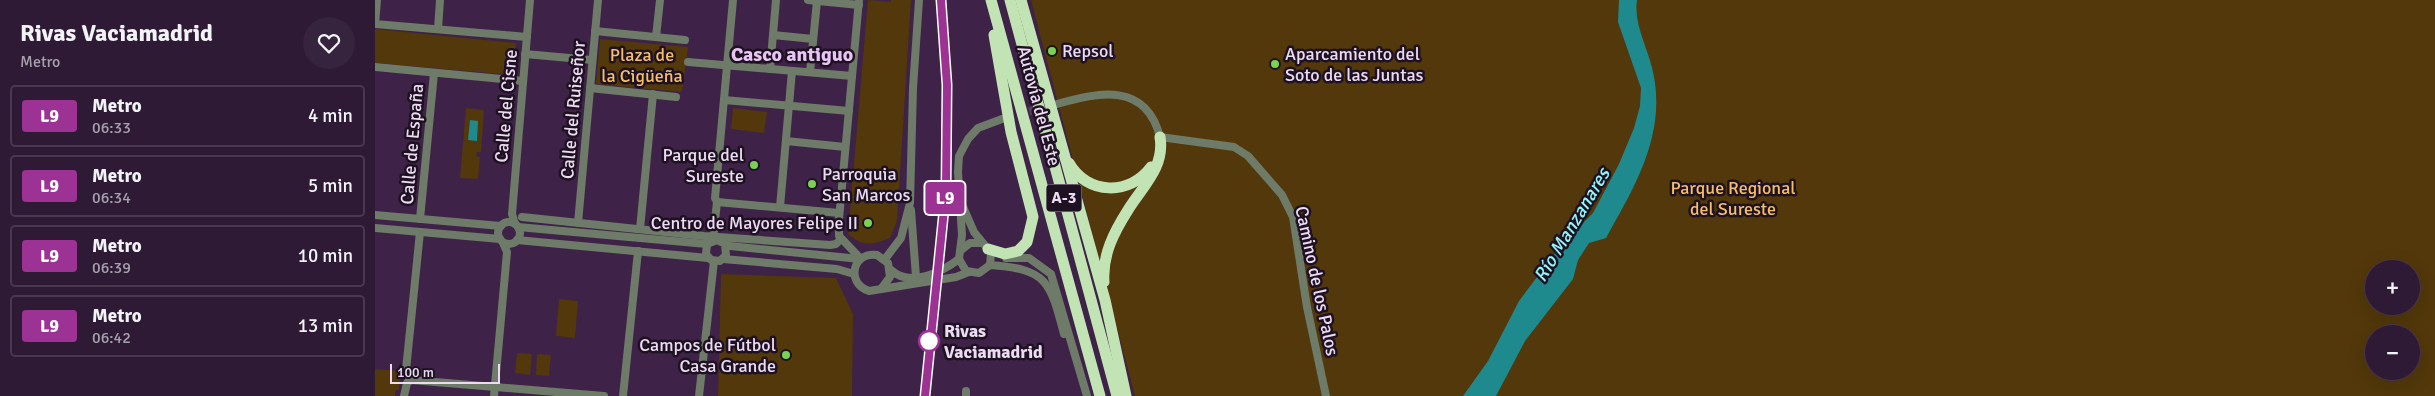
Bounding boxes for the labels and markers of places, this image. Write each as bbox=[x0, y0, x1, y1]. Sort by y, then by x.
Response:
place label: Repsol bbox=[1062, 40, 1114, 62]
place label: Aparcamiento del Soto de las Juntas bbox=[1285, 43, 1424, 86]
marker: Repsol bbox=[1046, 45, 1058, 57]
marker: Aparcamiento del Soto de las Juntas bbox=[1269, 58, 1281, 70]
place label: Parque del Sureste bbox=[662, 144, 744, 187]
marker: Parque del Sureste bbox=[748, 159, 760, 171]
place label: Parroquia San Marcos bbox=[822, 163, 911, 206]
marker: Parroquia San Marcos bbox=[806, 178, 818, 190]
place label: Centro de Mayores Felipe II bbox=[651, 212, 858, 234]
marker: Centro de Mayores Felipe II bbox=[862, 217, 874, 229]
place label: Rivas Vaciamadrid bbox=[944, 320, 1043, 363]
marker: Rivas Vaciamadrid bbox=[918, 330, 940, 352]
place label: Campos de Fútbol Casa Grande bbox=[639, 334, 776, 377]
marker: Campos de Fútbol Casa Grande bbox=[780, 349, 792, 361]

